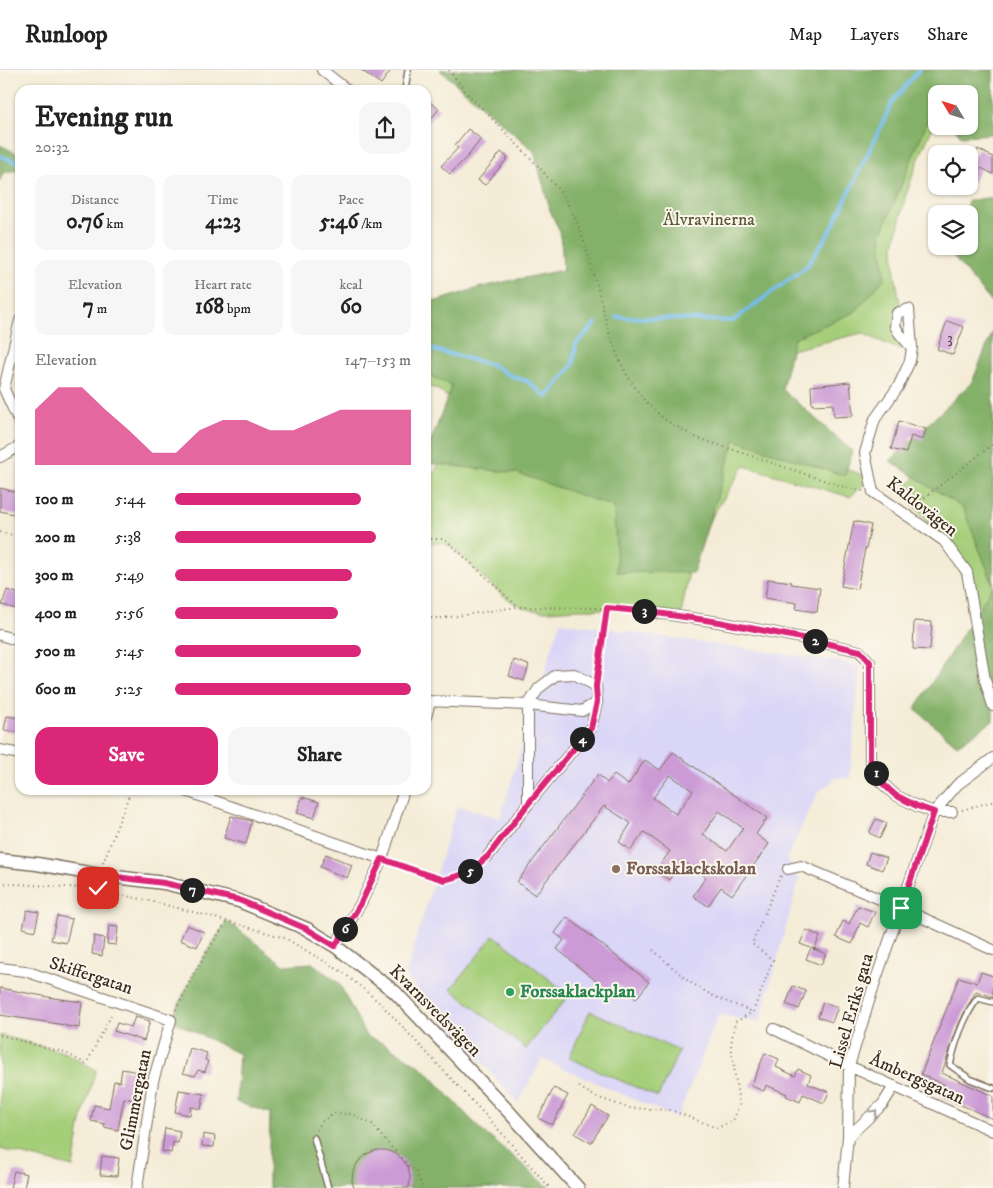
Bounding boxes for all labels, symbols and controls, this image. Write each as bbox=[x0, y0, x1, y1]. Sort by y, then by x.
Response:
text: Runloop bbox=[25, 20, 108, 50]
text: Map bbox=[789, 24, 822, 46]
text: Layers bbox=[850, 24, 899, 46]
text: Share bbox=[927, 24, 968, 46]
north arrow bbox=[928, 85, 978, 135]
map controls bbox=[928, 85, 978, 255]
text: Evening run bbox=[35, 100, 173, 135]
button: share bbox=[359, 102, 411, 154]
text: 20:32 bbox=[35, 137, 69, 157]
button: locate bbox=[928, 145, 978, 195]
text: Distance bbox=[71, 191, 119, 209]
text: Time bbox=[208, 191, 238, 209]
text: Pace bbox=[338, 191, 364, 209]
button: layers bbox=[928, 205, 978, 255]
text: 0.76 bbox=[66, 209, 103, 235]
text: 4:23 bbox=[205, 209, 241, 235]
text: 5:46 bbox=[319, 209, 358, 235]
park label: Älvravinerna bbox=[663, 209, 755, 231]
text: km bbox=[103, 215, 124, 233]
text: /km bbox=[358, 215, 383, 233]
text: Elevation bbox=[68, 276, 122, 294]
text: Heart rate bbox=[194, 276, 252, 294]
text: kcal bbox=[340, 276, 362, 294]
text: 7 bbox=[83, 294, 94, 320]
text: 168 bbox=[195, 294, 224, 320]
text: 60 bbox=[340, 294, 362, 320]
text: m bbox=[94, 300, 107, 318]
text: bpm bbox=[224, 300, 251, 318]
house number: 3 bbox=[947, 329, 953, 348]
text: Elevation bbox=[35, 350, 97, 370]
text: 147–153 m bbox=[344, 350, 411, 370]
street label: Kaldovägen bbox=[882, 472, 963, 542]
text: 100 m bbox=[35, 489, 74, 509]
text: 5:44 bbox=[115, 489, 146, 509]
text: 200 m bbox=[35, 527, 76, 547]
text: 5:38 bbox=[115, 527, 141, 547]
text: 300 m bbox=[35, 565, 74, 585]
text: 5:49 bbox=[115, 565, 144, 585]
pin: 3 bbox=[632, 598, 656, 624]
text: 3 bbox=[642, 602, 647, 620]
text: 400 m bbox=[35, 603, 77, 623]
text: 5:56 bbox=[115, 603, 143, 623]
pin: 2 bbox=[802, 628, 828, 654]
text: 2 bbox=[812, 632, 819, 650]
text: 500 m bbox=[35, 641, 76, 661]
text: 5:45 bbox=[115, 641, 144, 661]
text: 600 m bbox=[35, 679, 76, 699]
text: 5:25 bbox=[115, 679, 143, 699]
pin: 4 bbox=[570, 726, 594, 752]
button: Save bbox=[35, 727, 218, 785]
button: Share bbox=[228, 727, 411, 785]
text: 4 bbox=[578, 730, 587, 748]
pin: 1 bbox=[864, 760, 888, 786]
text: 1 bbox=[874, 764, 879, 782]
pin: 5 bbox=[458, 858, 482, 884]
place label: Forssaklackskolan bbox=[626, 858, 757, 880]
text: 5 bbox=[467, 862, 474, 880]
marker: Forssaklackskolan bbox=[610, 863, 622, 875]
pin bbox=[77, 867, 119, 909]
icon: check bbox=[84, 874, 112, 902]
pin: 7 bbox=[180, 878, 204, 902]
text: 7 bbox=[189, 881, 196, 899]
pin bbox=[880, 887, 922, 929]
icon: arrive bbox=[887, 894, 915, 922]
pin: 6 bbox=[332, 916, 358, 942]
text: 6 bbox=[342, 920, 349, 938]
street label: Lissel Eriks gata bbox=[825, 950, 879, 1071]
street label: Skiffergatan bbox=[47, 952, 136, 1000]
street label: Kvarnsvedsvägen bbox=[384, 960, 486, 1062]
place label: Forssaklackplan bbox=[520, 981, 636, 1003]
marker: Forssaklackplan bbox=[504, 986, 516, 998]
street label: Glimmergatan bbox=[115, 1047, 157, 1153]
street label: Åmbergsgatan bbox=[866, 1047, 969, 1110]
one-way arrow bbox=[868, 1110, 877, 1119]

